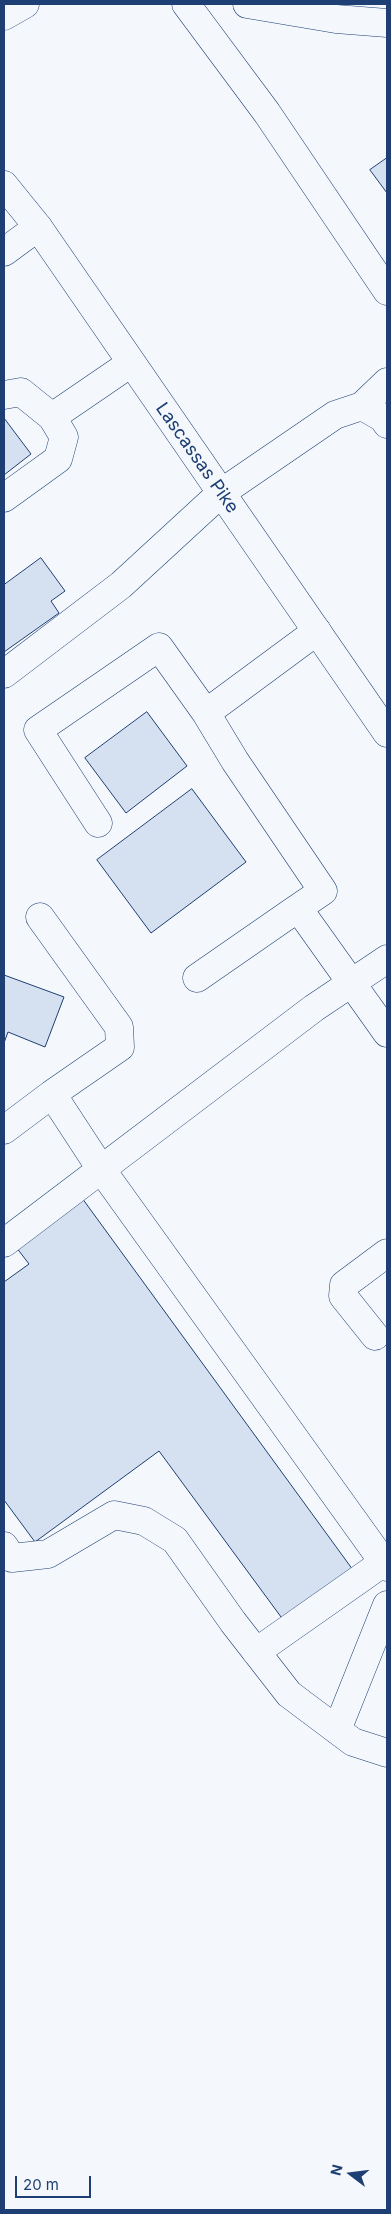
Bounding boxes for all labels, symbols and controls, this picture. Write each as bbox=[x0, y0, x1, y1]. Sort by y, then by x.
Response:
street label: Lascassas Pike bbox=[151, 399, 243, 517]
north arrow bbox=[326, 2149, 376, 2199]
text: N bbox=[326, 2163, 346, 2177]
scale bar bbox=[18, 2166, 94, 2198]
text: 20 m bbox=[23, 2175, 59, 2194]

